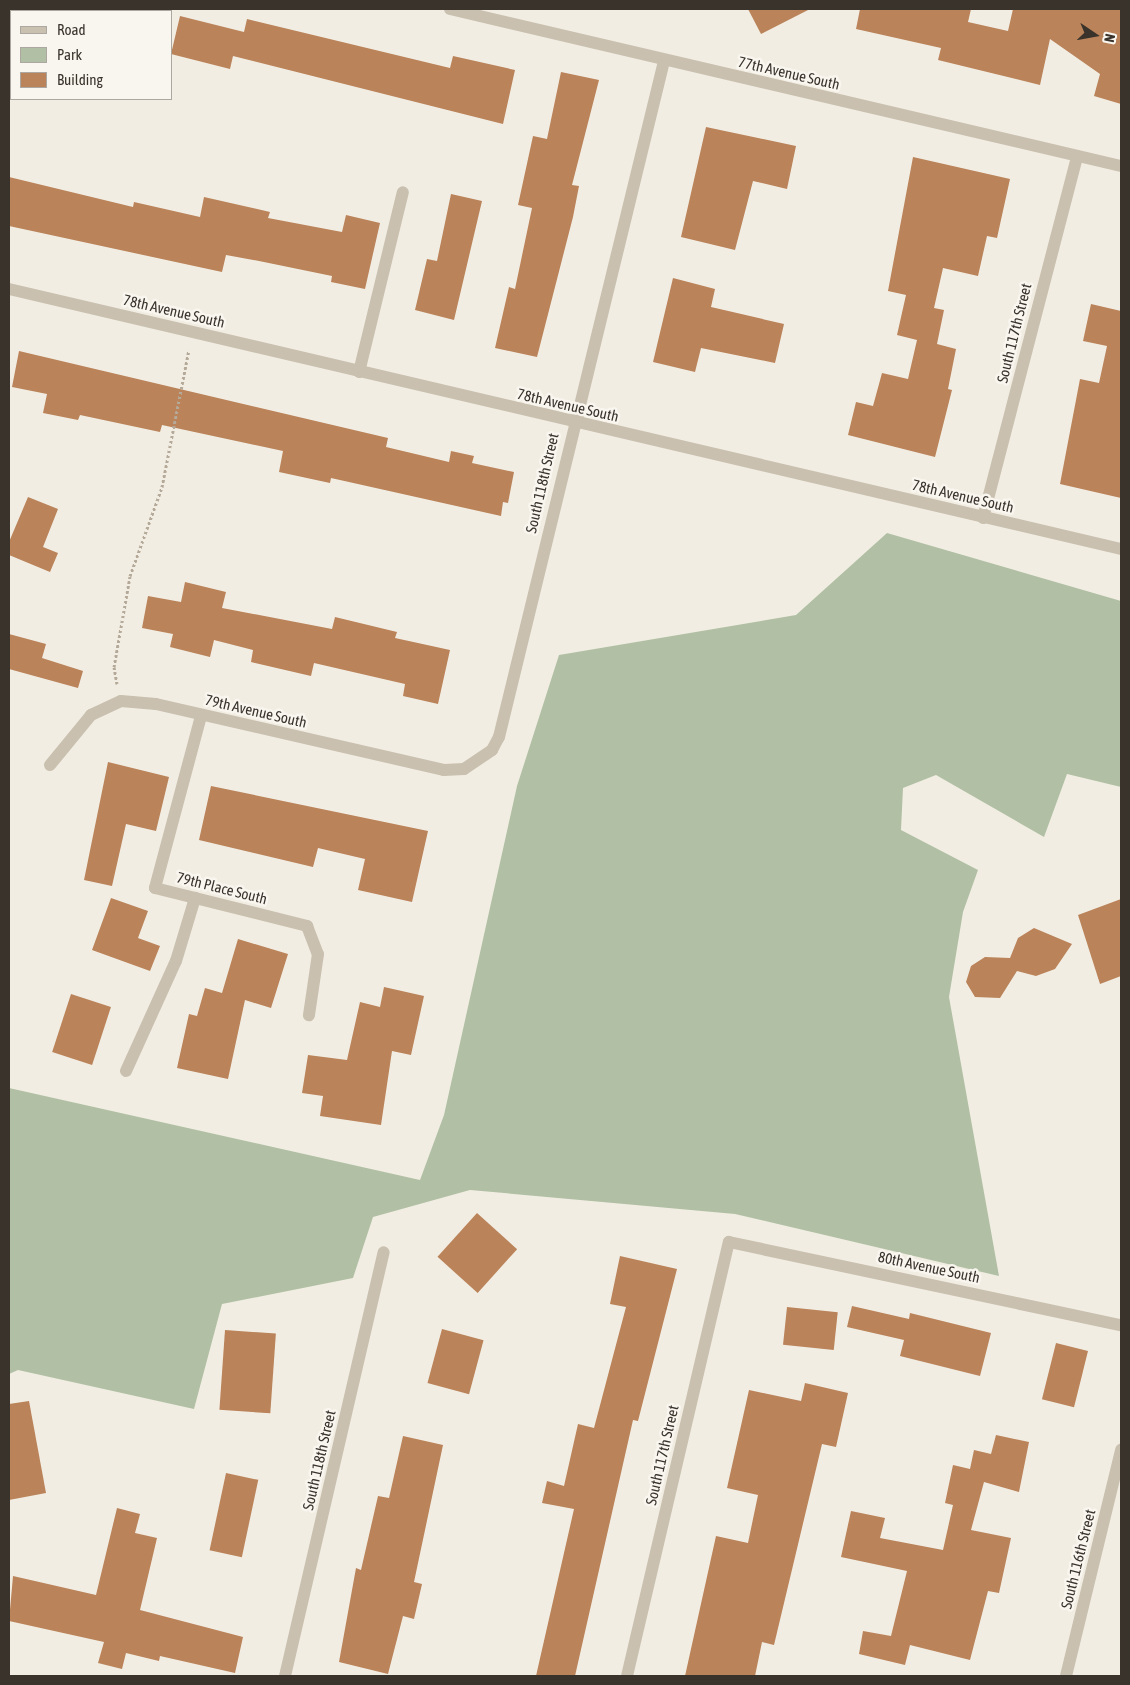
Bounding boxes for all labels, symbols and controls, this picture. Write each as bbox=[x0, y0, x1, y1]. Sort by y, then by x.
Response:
legend bbox=[10, 10, 172, 100]
north arrow bbox=[1070, 10, 1120, 60]
text: Road bbox=[57, 21, 86, 38]
text: N bbox=[1101, 32, 1118, 44]
text: Park bbox=[57, 46, 82, 63]
street label: 77th Avenue South bbox=[737, 53, 841, 93]
text: Building bbox=[57, 71, 103, 88]
street label: South 117th Street bbox=[993, 281, 1035, 385]
street label: 78th Avenue South bbox=[122, 291, 226, 331]
street label: 78th Avenue South bbox=[516, 385, 620, 425]
street label: South 118th Street bbox=[522, 431, 562, 535]
street label: 78th Avenue South bbox=[911, 476, 1015, 516]
street label: 79th Avenue South bbox=[204, 691, 308, 731]
street label: 79th Place South bbox=[175, 868, 269, 908]
street label: 80th Avenue South bbox=[877, 1247, 981, 1287]
street label: South 117th Street bbox=[642, 1403, 682, 1507]
street label: South 118th Street bbox=[299, 1408, 339, 1512]
street label: South 116th Street bbox=[1057, 1507, 1099, 1611]

